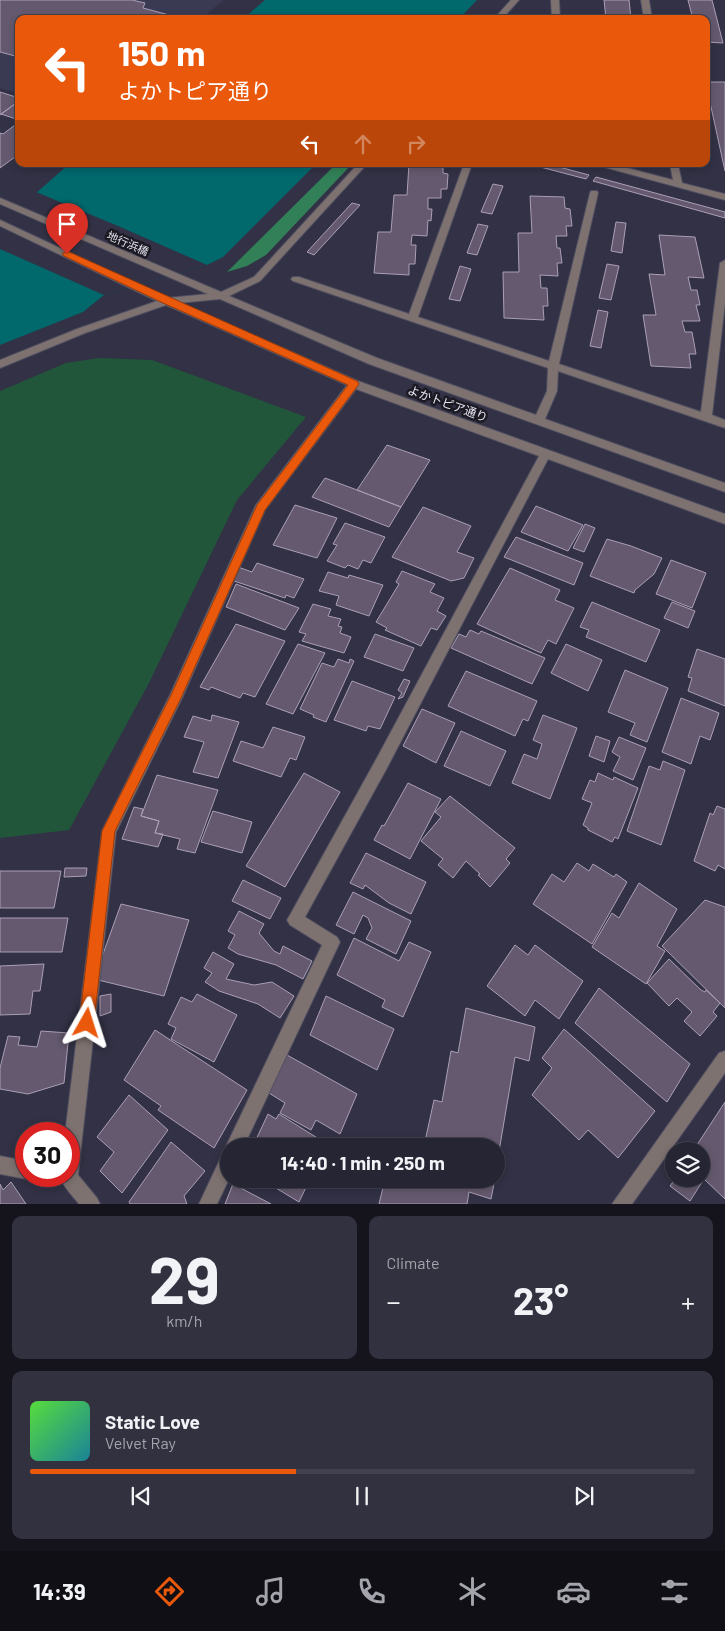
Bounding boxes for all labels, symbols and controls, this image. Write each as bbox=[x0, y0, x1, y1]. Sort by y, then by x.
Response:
text: 150 m bbox=[118, 31, 205, 73]
icon: left bbox=[35, 35, 100, 100]
text: よかトピア通り bbox=[118, 77, 272, 103]
icon: left bbox=[296, 130, 324, 158]
icon: ahead bbox=[349, 130, 377, 158]
icon: right bbox=[402, 130, 430, 158]
pin bbox=[46, 203, 88, 254]
icon: arrive bbox=[53, 210, 81, 238]
street label: 地行浜橋 bbox=[105, 228, 151, 258]
street label: よかトピア通り bbox=[406, 382, 490, 424]
position arrow bbox=[60, 996, 112, 1048]
speed limit sign: 30 bbox=[15, 1122, 80, 1187]
map controls bbox=[665, 1142, 710, 1187]
button: layers bbox=[665, 1142, 710, 1187]
text: 14:40 · 1 min · 250 m bbox=[280, 1151, 445, 1174]
text: 29 bbox=[149, 1239, 220, 1317]
text: Climate bbox=[387, 1253, 439, 1272]
text: 23° bbox=[513, 1277, 569, 1323]
text: − bbox=[387, 1284, 401, 1318]
text: + bbox=[681, 1284, 695, 1318]
text: km/h bbox=[166, 1311, 202, 1330]
text: Static Love bbox=[105, 1410, 200, 1433]
text: Velvet Ray bbox=[105, 1433, 176, 1452]
icon: previous bbox=[127, 1482, 155, 1510]
icon: pause bbox=[348, 1482, 376, 1510]
icon: next bbox=[570, 1482, 598, 1510]
icon: directions bbox=[152, 1574, 187, 1609]
icon: music bbox=[253, 1574, 288, 1609]
icon: phone bbox=[354, 1574, 389, 1609]
icon: climate bbox=[455, 1574, 490, 1609]
icon: car bbox=[556, 1574, 591, 1609]
icon: filters bbox=[657, 1574, 692, 1609]
text: 14:39 bbox=[33, 1578, 86, 1604]

